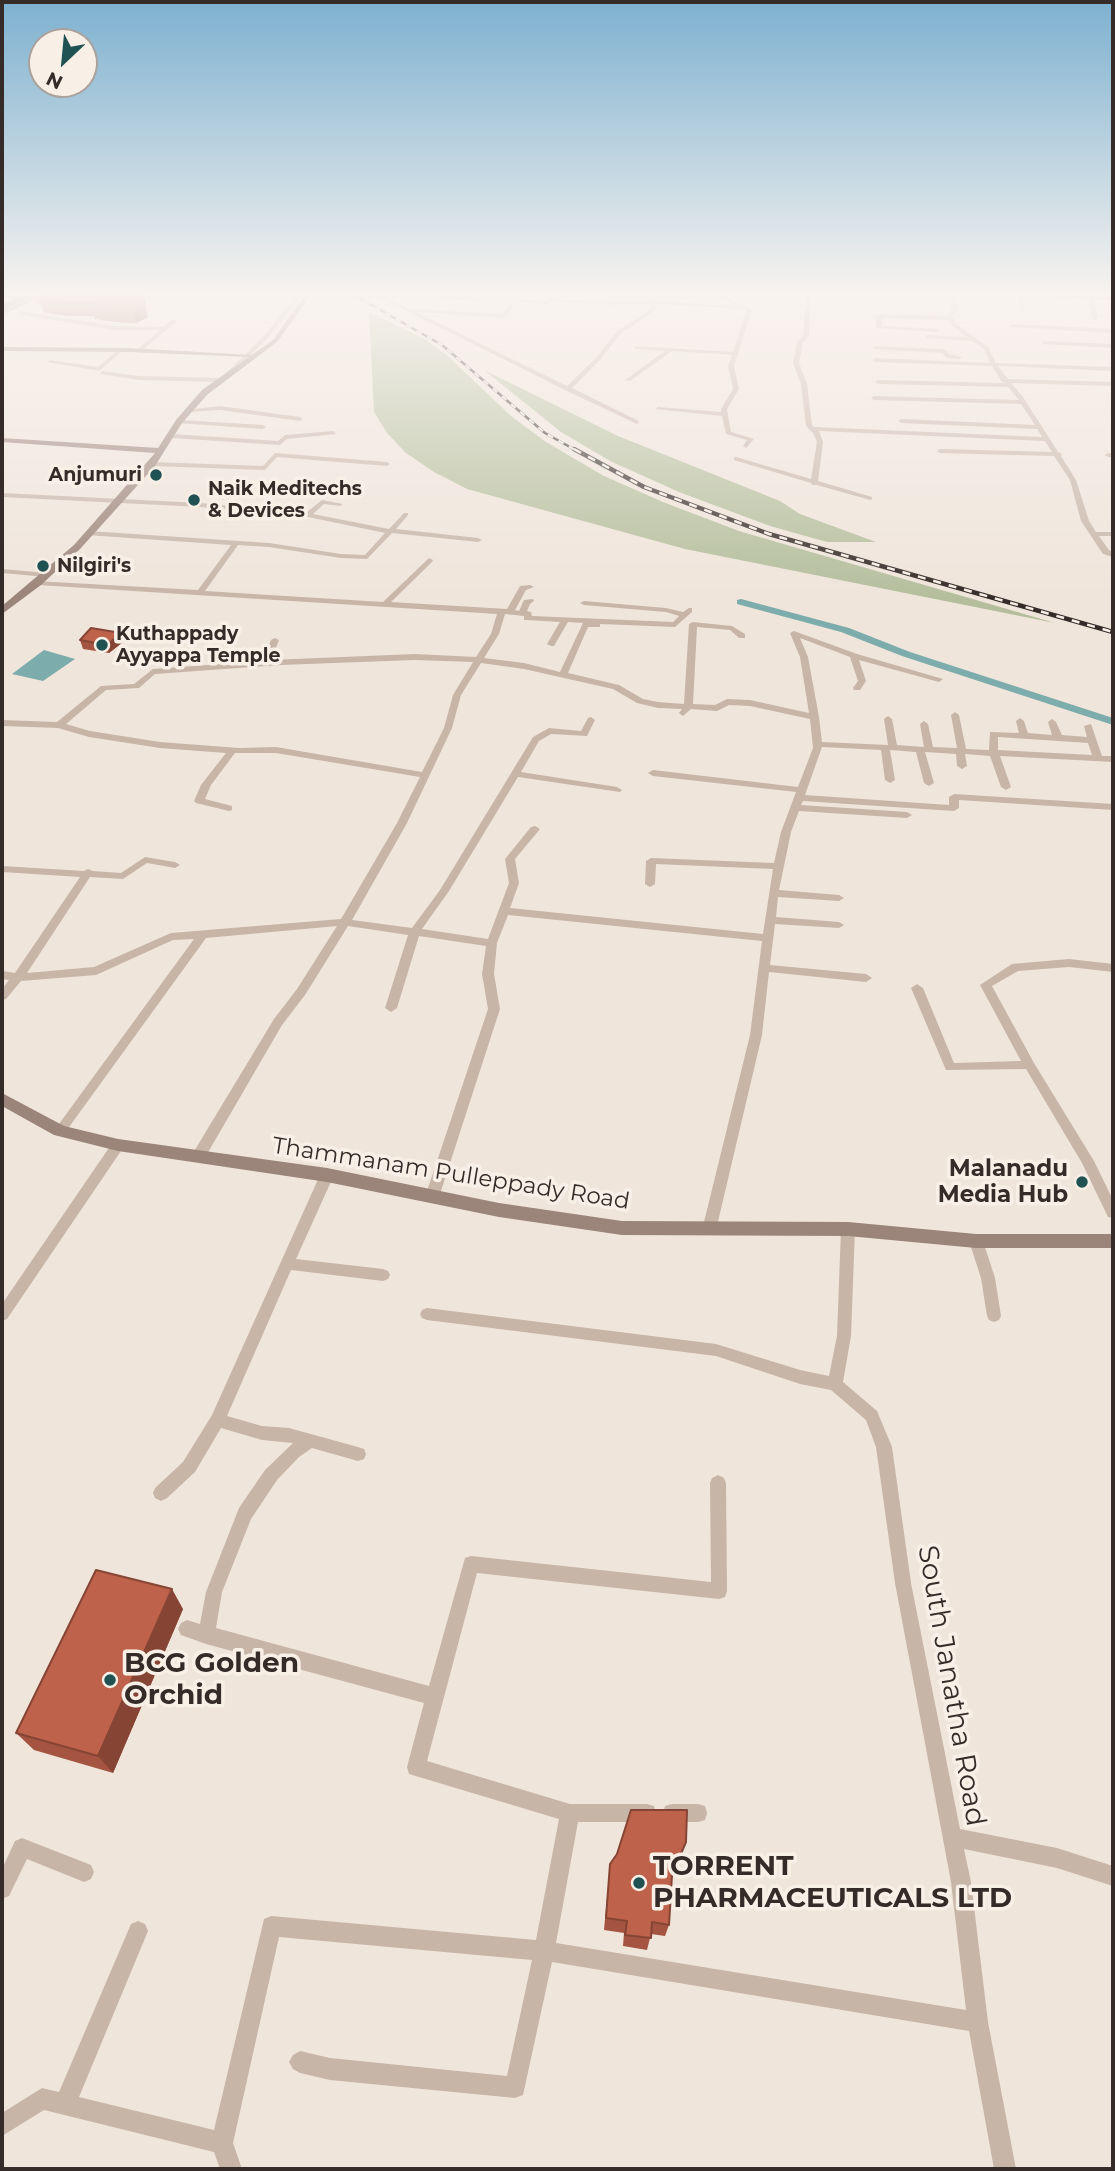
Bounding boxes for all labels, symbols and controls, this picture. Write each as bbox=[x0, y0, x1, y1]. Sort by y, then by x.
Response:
north arrow bbox=[28, 28, 98, 98]
text: N bbox=[43, 67, 66, 94]
place label: Anjumuri bbox=[49, 464, 142, 486]
marker: Anjumuri bbox=[148, 467, 164, 483]
place label: Naik Meditechs & Devices bbox=[208, 478, 362, 522]
marker: Naik Meditechs & Devices bbox=[186, 492, 202, 508]
place label: Nilgiri's bbox=[57, 555, 131, 577]
marker: Nilgiri's bbox=[35, 558, 51, 574]
place label: Kuthappady Ayyappa Temple bbox=[116, 623, 280, 667]
marker: Kuthappady Ayyappa Temple bbox=[94, 637, 110, 653]
street label: Thammanam Pulleppady Road bbox=[270, 1132, 632, 1216]
place label: Malanadu Media Hub bbox=[938, 1155, 1068, 1209]
marker: Malanadu Media Hub bbox=[1074, 1174, 1090, 1190]
street label: South Janatha Road bbox=[910, 1543, 992, 1829]
place label: BCG Golden Orchid bbox=[124, 1647, 299, 1713]
marker: BCG Golden Orchid bbox=[102, 1672, 118, 1688]
place label: TORRENT PHARMACEUTICALS LTD bbox=[653, 1850, 1012, 1916]
marker: TORRENT PHARMACEUTICALS LTD bbox=[631, 1875, 647, 1891]

